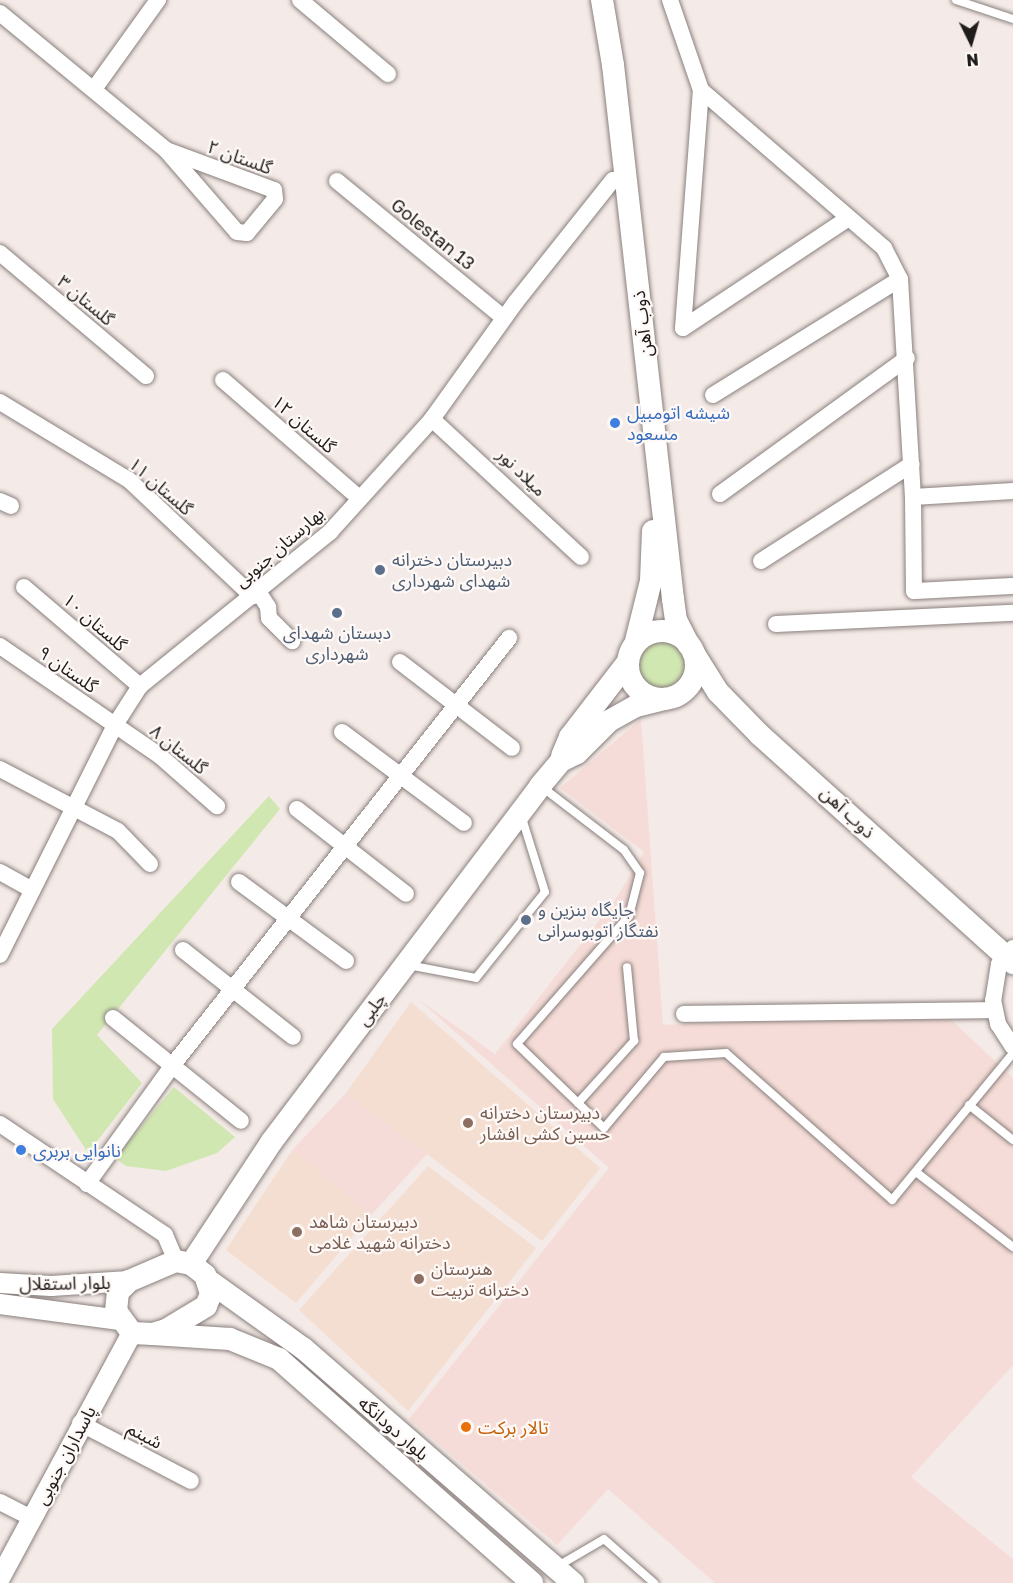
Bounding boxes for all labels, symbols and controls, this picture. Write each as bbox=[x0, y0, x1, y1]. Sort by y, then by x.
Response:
north arrow bbox=[941, 12, 1001, 72]
text: N bbox=[966, 49, 980, 70]
street label: گلستان ۲ bbox=[205, 135, 275, 179]
street label: Golestan 13 bbox=[387, 194, 479, 274]
street label: گلستان ۳ bbox=[53, 270, 119, 330]
street label: ذوب آهن bbox=[627, 290, 657, 358]
street label: گلستان ۱۲ bbox=[268, 390, 340, 458]
place label: شیشه اتومبیل مسعود bbox=[627, 402, 730, 444]
marker: شیشه اتومبیل مسعود bbox=[608, 416, 622, 430]
street label: میلاد نور bbox=[493, 443, 551, 501]
street label: گلستان ۱۱ bbox=[125, 452, 197, 520]
street label: بهارستان جنوبی bbox=[230, 502, 328, 592]
place label: دبیرستان دخترانه شهدای شهرداری bbox=[392, 549, 512, 592]
marker: دبیرستان دخترانه شهدای شهرداری bbox=[373, 563, 387, 577]
street label: گلستان ۱۰ bbox=[59, 588, 131, 656]
marker: دبستان شهدای شهرداری bbox=[330, 606, 344, 620]
place label: دبستان شهدای شهرداری bbox=[283, 622, 391, 664]
street label: گلستان ۹ bbox=[34, 641, 102, 697]
street label: گلستان ۸ bbox=[146, 719, 212, 779]
street label: ذوب آهن bbox=[816, 781, 880, 843]
place label: جایگاه بنزین و نفتگاز اتوبوسرانی bbox=[538, 899, 659, 942]
marker: جایگاه بنزین و نفتگاز اتوبوسرانی bbox=[519, 913, 533, 927]
street label: چلبی bbox=[352, 988, 390, 1030]
place label: دبیرستان دخترانه حسین کشی افشار bbox=[480, 1102, 610, 1144]
marker: دبیرستان دخترانه حسین کشی افشار bbox=[461, 1116, 475, 1130]
place label: نانوایی بربری bbox=[33, 1139, 121, 1161]
marker: نانوایی بربری bbox=[14, 1143, 28, 1157]
place label: دبیرستان شاهد دخترانه شهید غلامی bbox=[309, 1211, 451, 1254]
marker: دبیرستان شاهد دخترانه شهید غلامی bbox=[290, 1225, 304, 1239]
place label: هنرستان دخترانه تربیت bbox=[431, 1258, 529, 1300]
street label: بلوار استقلال bbox=[19, 1271, 111, 1295]
marker: هنرستان دخترانه تربیت bbox=[412, 1272, 426, 1286]
street label: بلوار دودانگه bbox=[354, 1392, 434, 1464]
street label: پاسداران جنوبی bbox=[30, 1402, 100, 1508]
place label: تالار برکت bbox=[478, 1416, 549, 1438]
street label: شبنم bbox=[124, 1417, 166, 1453]
marker: تالار برکت bbox=[459, 1420, 473, 1434]

